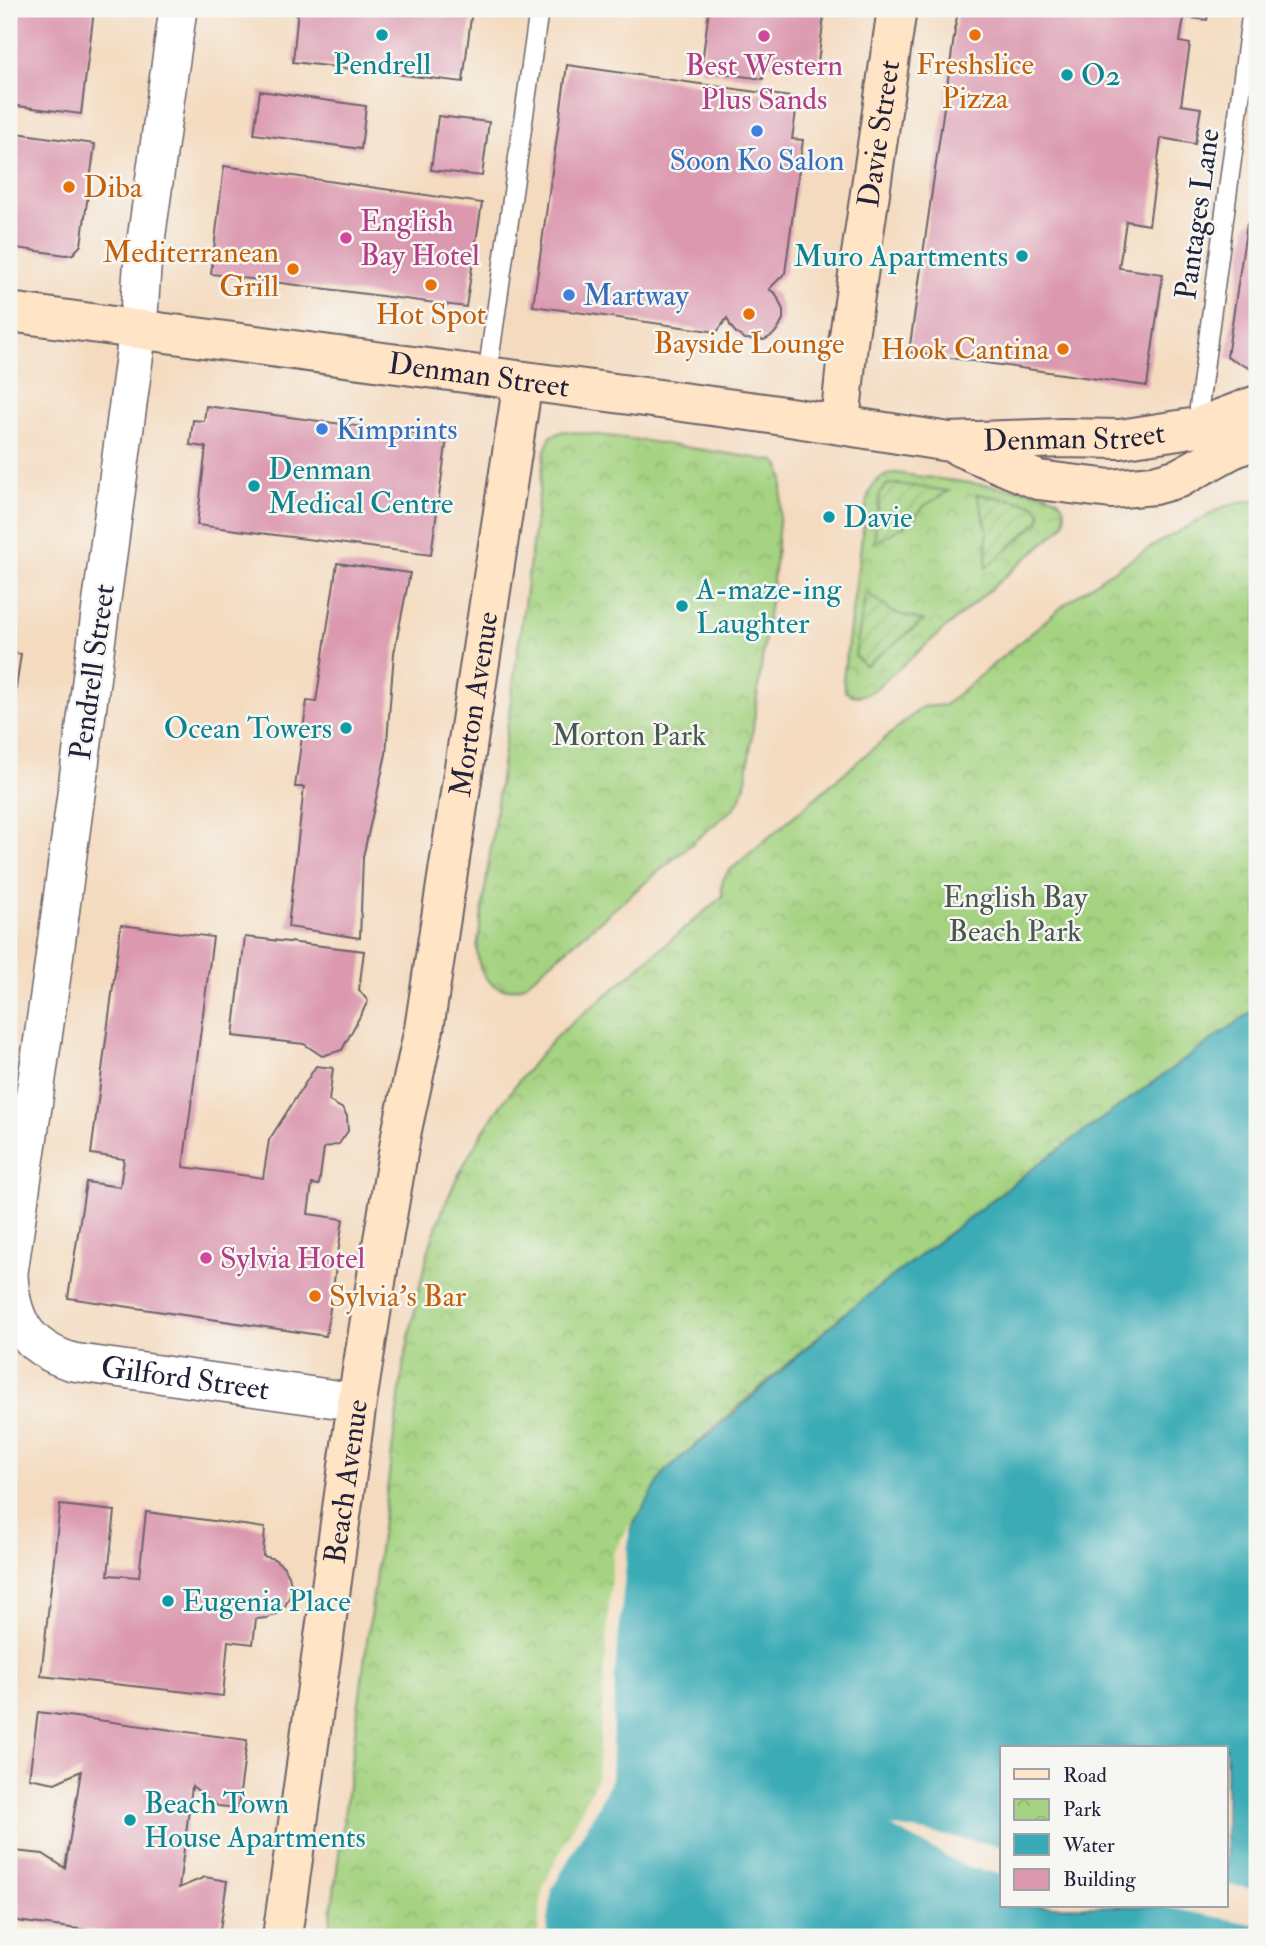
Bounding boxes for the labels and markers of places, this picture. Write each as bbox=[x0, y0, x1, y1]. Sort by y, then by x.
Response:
marker: Pendrell bbox=[374, 27, 390, 43]
marker: Freshslice Pizza bbox=[967, 27, 983, 43]
marker: Best Western Plus Sands bbox=[756, 28, 772, 44]
place label: Pendrell bbox=[333, 46, 432, 83]
place label: Freshslice Pizza bbox=[916, 46, 1034, 117]
place label: Best Western Plus Sands bbox=[685, 47, 843, 118]
place label: O2 bbox=[1081, 57, 1121, 94]
marker: O2 bbox=[1059, 67, 1075, 83]
marker: Soon Ko Salon bbox=[749, 123, 765, 139]
place label: Soon Ko Salon bbox=[669, 142, 845, 179]
place label: Diba bbox=[83, 169, 143, 206]
marker: Diba bbox=[61, 179, 77, 195]
place label: English Bay Hotel bbox=[360, 203, 480, 274]
marker: English Bay Hotel bbox=[338, 230, 354, 246]
place label: Mediterranean Grill bbox=[103, 234, 279, 305]
place label: Muro Apartments bbox=[794, 238, 1008, 275]
marker: Muro Apartments bbox=[1014, 248, 1030, 264]
marker: Mediterranean Grill bbox=[285, 261, 301, 277]
marker: Hot Spot bbox=[423, 277, 439, 293]
place label: Martway bbox=[583, 277, 690, 314]
marker: Martway bbox=[561, 287, 577, 303]
place label: Hot Spot bbox=[376, 296, 487, 333]
marker: Bayside Lounge bbox=[741, 306, 757, 322]
place label: Bayside Lounge bbox=[653, 325, 845, 362]
place label: Hook Cantina bbox=[880, 331, 1050, 368]
marker: Hook Cantina bbox=[1055, 341, 1071, 357]
place label: Kimprints bbox=[336, 411, 458, 448]
marker: Kimprints bbox=[314, 421, 330, 437]
place label: Denman Medical Centre bbox=[268, 451, 453, 522]
marker: Denman Medical Centre bbox=[246, 478, 262, 494]
place label: Davie bbox=[843, 499, 913, 536]
marker: Davie bbox=[821, 509, 837, 525]
place label: A-maze-ing Laughter bbox=[695, 571, 843, 642]
marker: A-maze-ing Laughter bbox=[674, 598, 690, 614]
place label: Ocean Towers bbox=[164, 710, 332, 747]
marker: Ocean Towers bbox=[338, 720, 354, 736]
place label: Sylvia Hotel bbox=[220, 1240, 366, 1277]
marker: Sylvia Hotel bbox=[198, 1250, 214, 1266]
place label: Sylvia's Bar bbox=[329, 1278, 466, 1315]
marker: Sylvia's Bar bbox=[307, 1288, 323, 1304]
place label: Eugenia Place bbox=[182, 1583, 351, 1620]
marker: Eugenia Place bbox=[160, 1593, 176, 1609]
place label: Beach Town House Apartments bbox=[144, 1785, 366, 1856]
marker: Beach Town House Apartments bbox=[122, 1812, 138, 1828]

